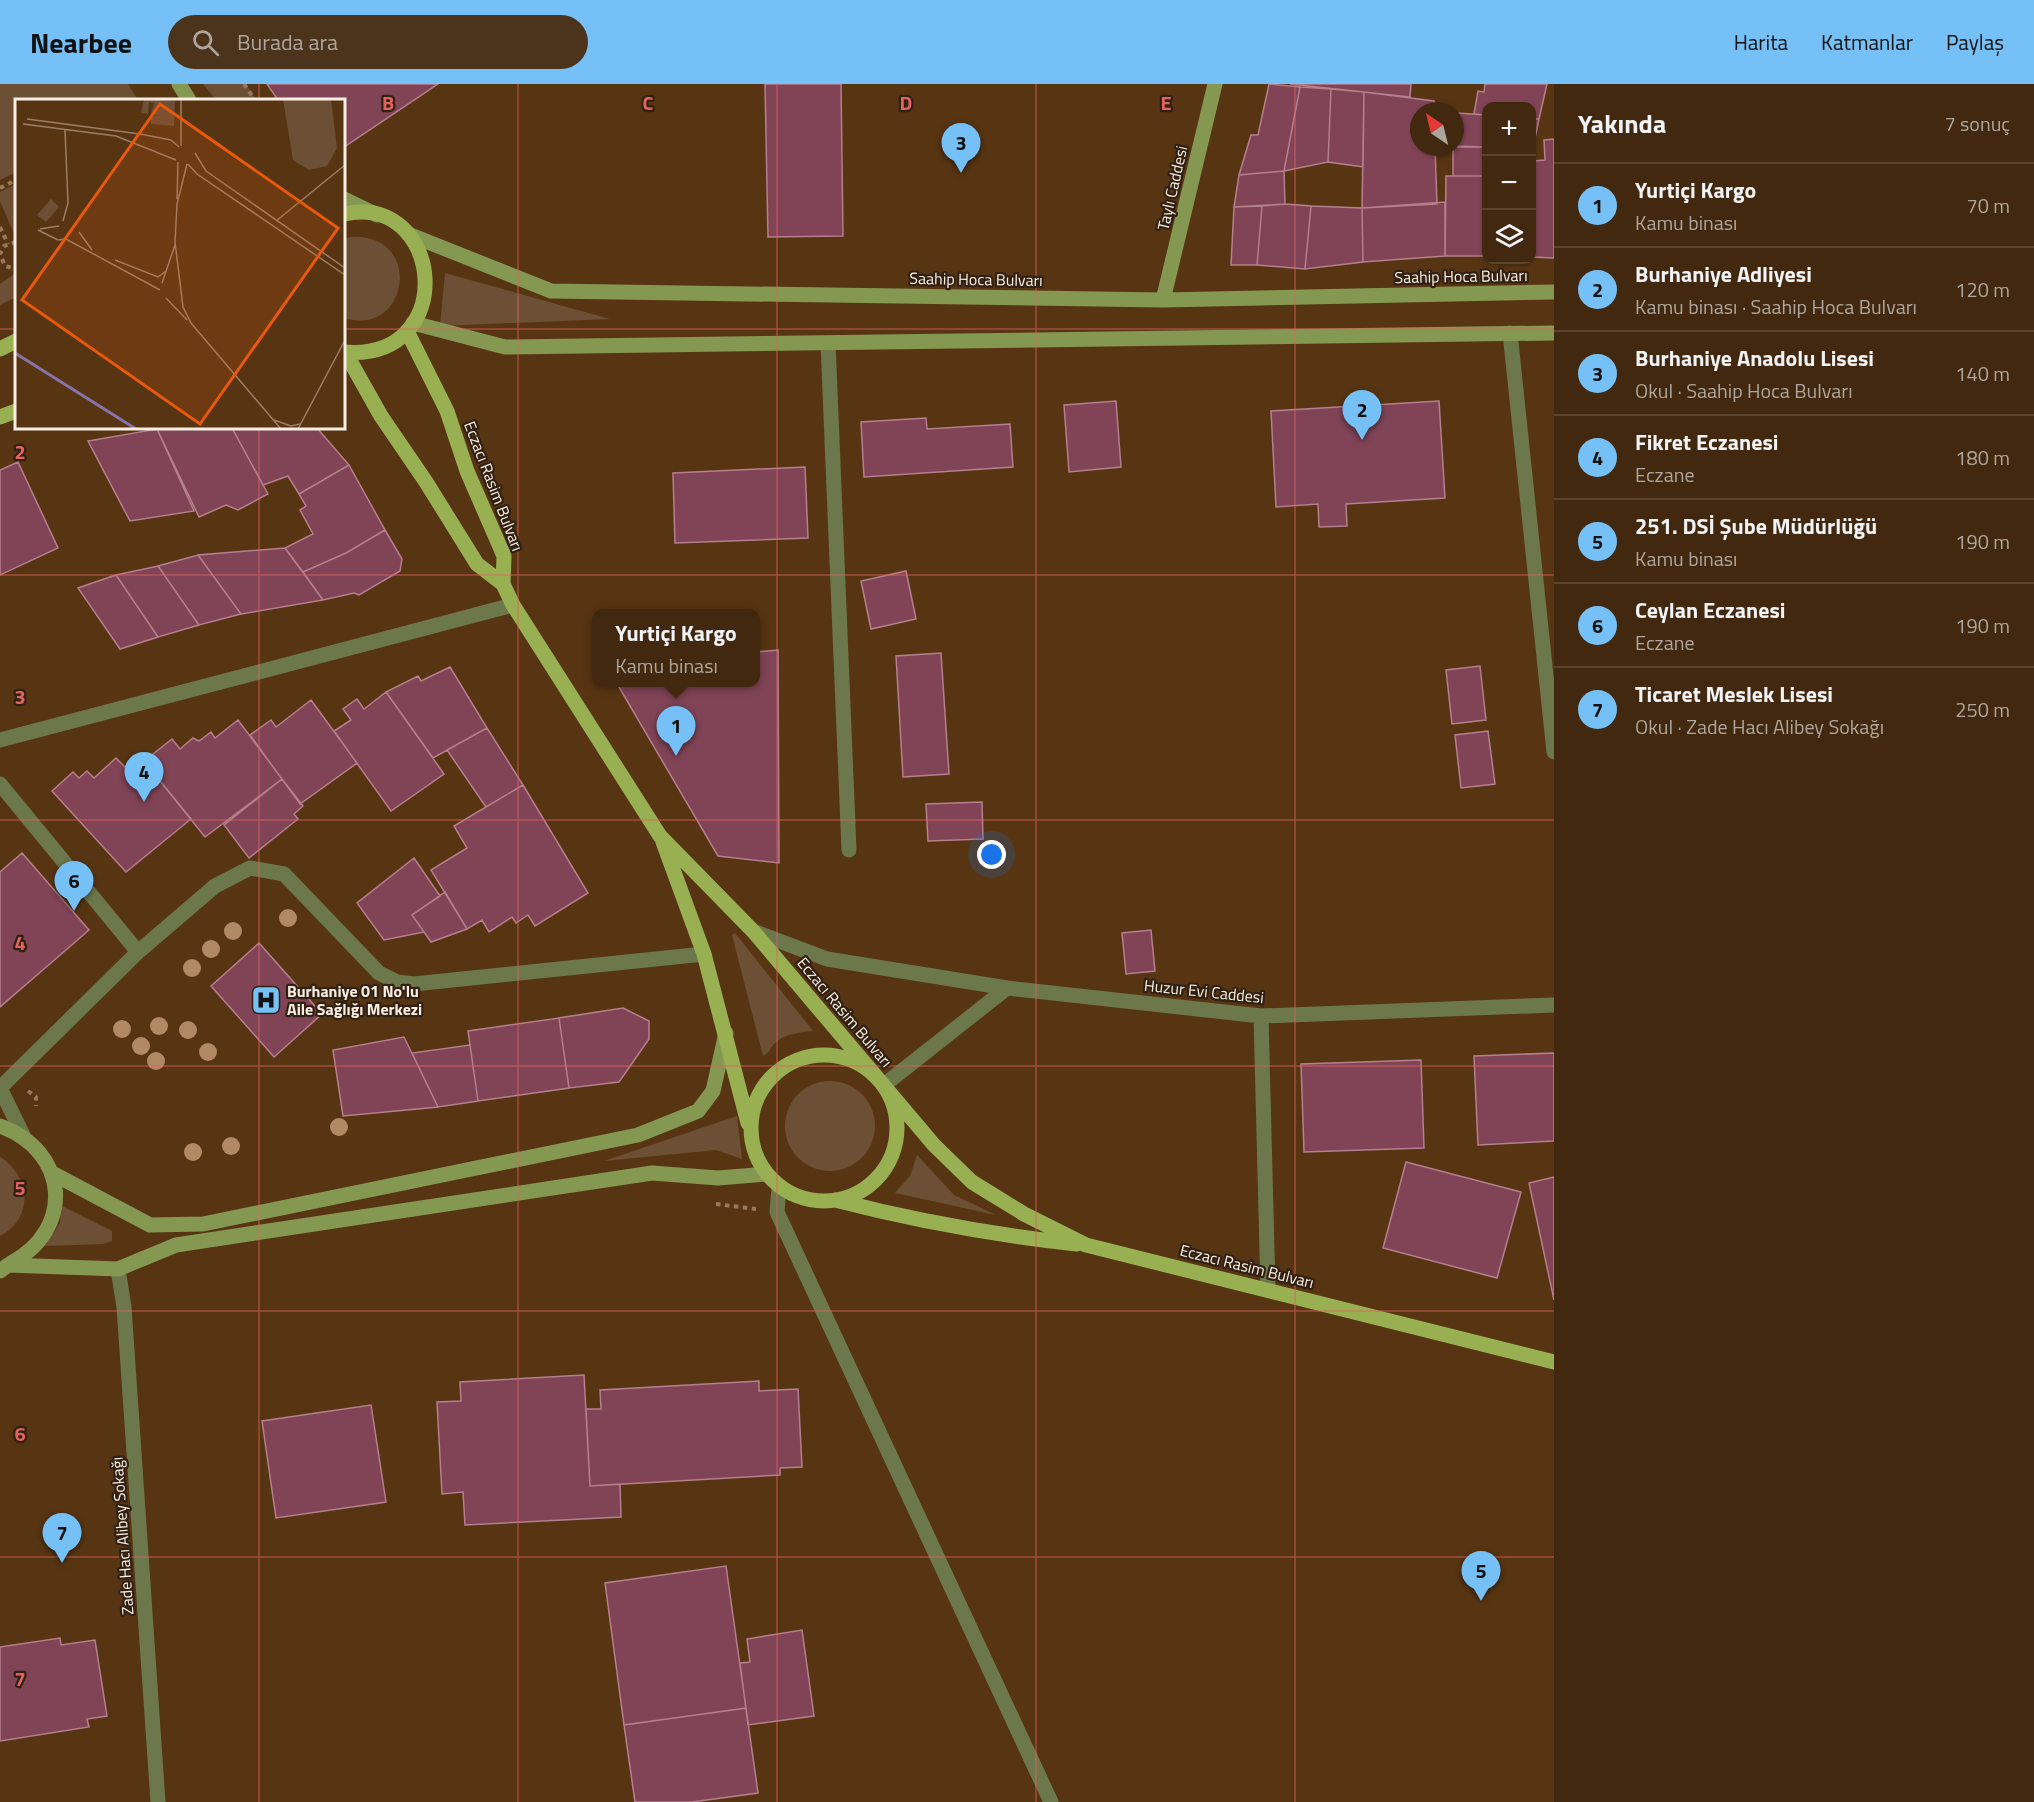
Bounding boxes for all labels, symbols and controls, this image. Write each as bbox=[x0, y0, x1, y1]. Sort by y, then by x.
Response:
search box bbox=[168, 15, 588, 69]
text: Nearbee bbox=[30, 21, 132, 64]
text: Burada ara bbox=[237, 25, 338, 59]
icon: search bbox=[189, 26, 222, 59]
text: Harita bbox=[1734, 26, 1788, 58]
text: Katmanlar bbox=[1821, 26, 1913, 58]
text: Paylaş bbox=[1946, 26, 2004, 58]
text: B bbox=[382, 87, 394, 118]
text: C bbox=[643, 87, 654, 118]
text: D bbox=[900, 87, 912, 118]
text: E bbox=[1160, 87, 1172, 118]
inset map bbox=[15, 99, 345, 429]
north arrow bbox=[1410, 102, 1464, 156]
map controls bbox=[1482, 102, 1536, 264]
button: + bbox=[1482, 102, 1536, 156]
text: Yakında bbox=[1578, 104, 1666, 143]
text: 7 sonuç bbox=[1944, 108, 2010, 139]
pin: 3 bbox=[942, 124, 980, 173]
street label: Taylı Caddesi bbox=[1151, 143, 1193, 233]
button: − bbox=[1482, 156, 1536, 210]
text: Yurtiçi Kargo bbox=[1635, 173, 1756, 207]
text: 1 bbox=[1592, 190, 1603, 221]
text: 70 m bbox=[1966, 190, 2010, 221]
text: Kamu binası bbox=[1635, 207, 1737, 238]
button: layers bbox=[1482, 210, 1536, 264]
text: Burhaniye Adliyesi bbox=[1635, 257, 1812, 291]
street label: Saahip Hoca Bulvarı bbox=[1394, 263, 1528, 289]
street label: Saahip Hoca Bulvarı bbox=[909, 266, 1043, 292]
text: 2 bbox=[1592, 274, 1603, 305]
text: 120 m bbox=[1955, 274, 2010, 305]
text: Kamu binası · Saahip Hoca Bulvarı bbox=[1635, 291, 1917, 322]
text: Burhaniye Anadolu Lisesi bbox=[1635, 341, 1874, 375]
text: 3 bbox=[1592, 358, 1603, 389]
text: 140 m bbox=[1955, 358, 2010, 389]
text: Okul · Saahip Hoca Bulvarı bbox=[1635, 375, 1853, 406]
pin: 2 bbox=[1342, 390, 1382, 440]
street label: Eczacı Rasim Bulvarı bbox=[458, 418, 530, 554]
text: Fikret Eczanesi bbox=[1635, 425, 1779, 459]
text: 2 bbox=[14, 436, 26, 467]
text: 4 bbox=[1592, 442, 1603, 473]
text: 180 m bbox=[1955, 442, 2010, 473]
text: Eczane bbox=[1635, 459, 1695, 490]
text: 251. DSİ Şube Müdürlüğü bbox=[1635, 509, 1877, 543]
text: 5 bbox=[1592, 526, 1603, 557]
text: 190 m bbox=[1955, 526, 2010, 557]
text: Kamu binası bbox=[1635, 543, 1737, 574]
text: Ceylan Eczanesi bbox=[1635, 593, 1786, 627]
popup bbox=[592, 609, 760, 687]
text: 6 bbox=[1592, 610, 1603, 641]
text: 190 m bbox=[1955, 610, 2010, 641]
text: Yurtiçi Kargo bbox=[615, 616, 737, 650]
text: Eczane bbox=[1635, 627, 1695, 658]
text: Kamu binası bbox=[615, 650, 718, 681]
text: Ticaret Meslek Lisesi bbox=[1635, 677, 1833, 711]
text: 3 bbox=[14, 681, 26, 712]
text: 7 bbox=[1592, 694, 1603, 725]
text: 250 m bbox=[1955, 694, 2010, 725]
pin: 1 bbox=[656, 706, 696, 756]
text: Okul · Zade Hacı Alibey Sokağı bbox=[1635, 711, 1884, 742]
pin: 4 bbox=[124, 752, 164, 802]
your location bbox=[977, 840, 1006, 869]
pin: 6 bbox=[54, 862, 94, 911]
text: 4 bbox=[14, 927, 26, 958]
street label: Eczacı Rasim Bulvarı bbox=[792, 952, 898, 1072]
street label: Huzur Evi Caddesi bbox=[1143, 973, 1265, 1009]
place label: Burhaniye 01 No'lu Aile Sağlığı Merkezi bbox=[287, 979, 422, 1021]
hospital icon: Burhaniye 01 No'lu Aile Sağlığı Merkezi bbox=[250, 984, 282, 1016]
text: 5 bbox=[14, 1172, 26, 1203]
street label: Eczacı Rasim Bulvarı bbox=[1177, 1238, 1317, 1294]
text: 6 bbox=[14, 1418, 26, 1449]
street label: Zade Hacı Alibey Sokağı bbox=[105, 1456, 139, 1616]
pin: 7 bbox=[42, 1514, 82, 1563]
pin: 5 bbox=[1462, 1552, 1500, 1601]
text: 7 bbox=[14, 1663, 26, 1694]

